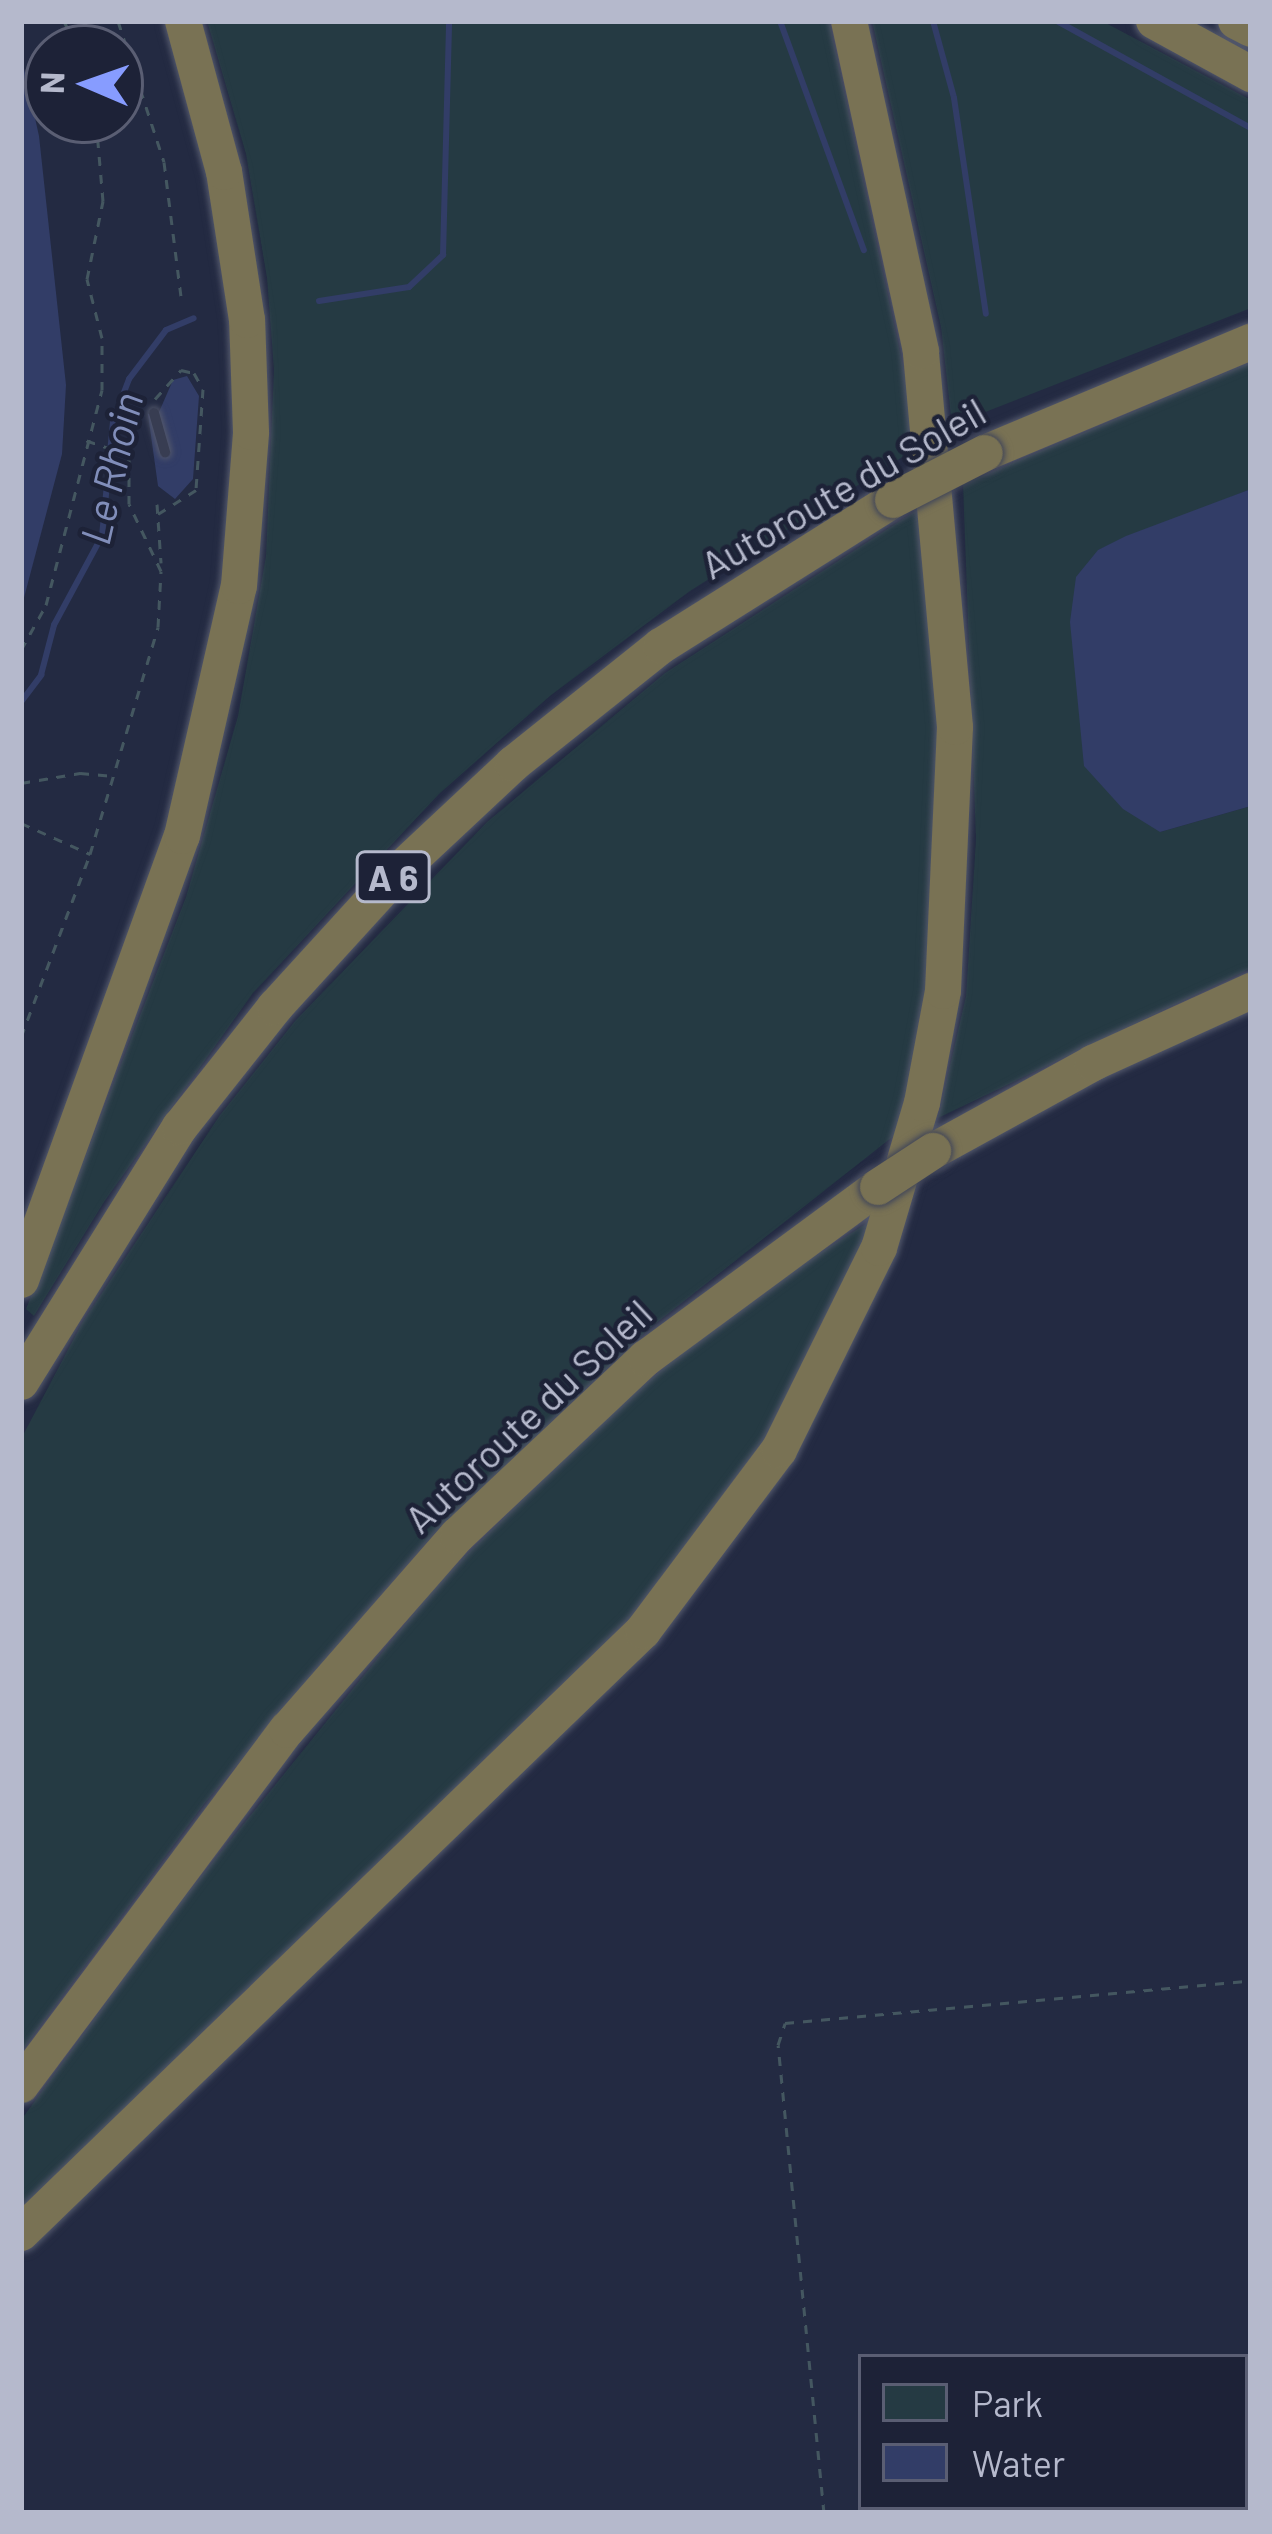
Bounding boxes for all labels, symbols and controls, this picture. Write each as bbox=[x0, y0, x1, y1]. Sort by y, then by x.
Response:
north arrow bbox=[24, 24, 144, 144]
text: N bbox=[31, 71, 71, 95]
water label: Le Rhoin bbox=[68, 387, 152, 549]
street label: Autoroute du Soleil bbox=[693, 388, 993, 588]
road number: A 6 bbox=[354, 847, 432, 907]
street label: Autoroute du Soleil bbox=[395, 1290, 661, 1542]
legend bbox=[858, 2354, 1248, 2510]
text: Park bbox=[972, 2381, 1043, 2424]
text: Water bbox=[972, 2441, 1065, 2484]

